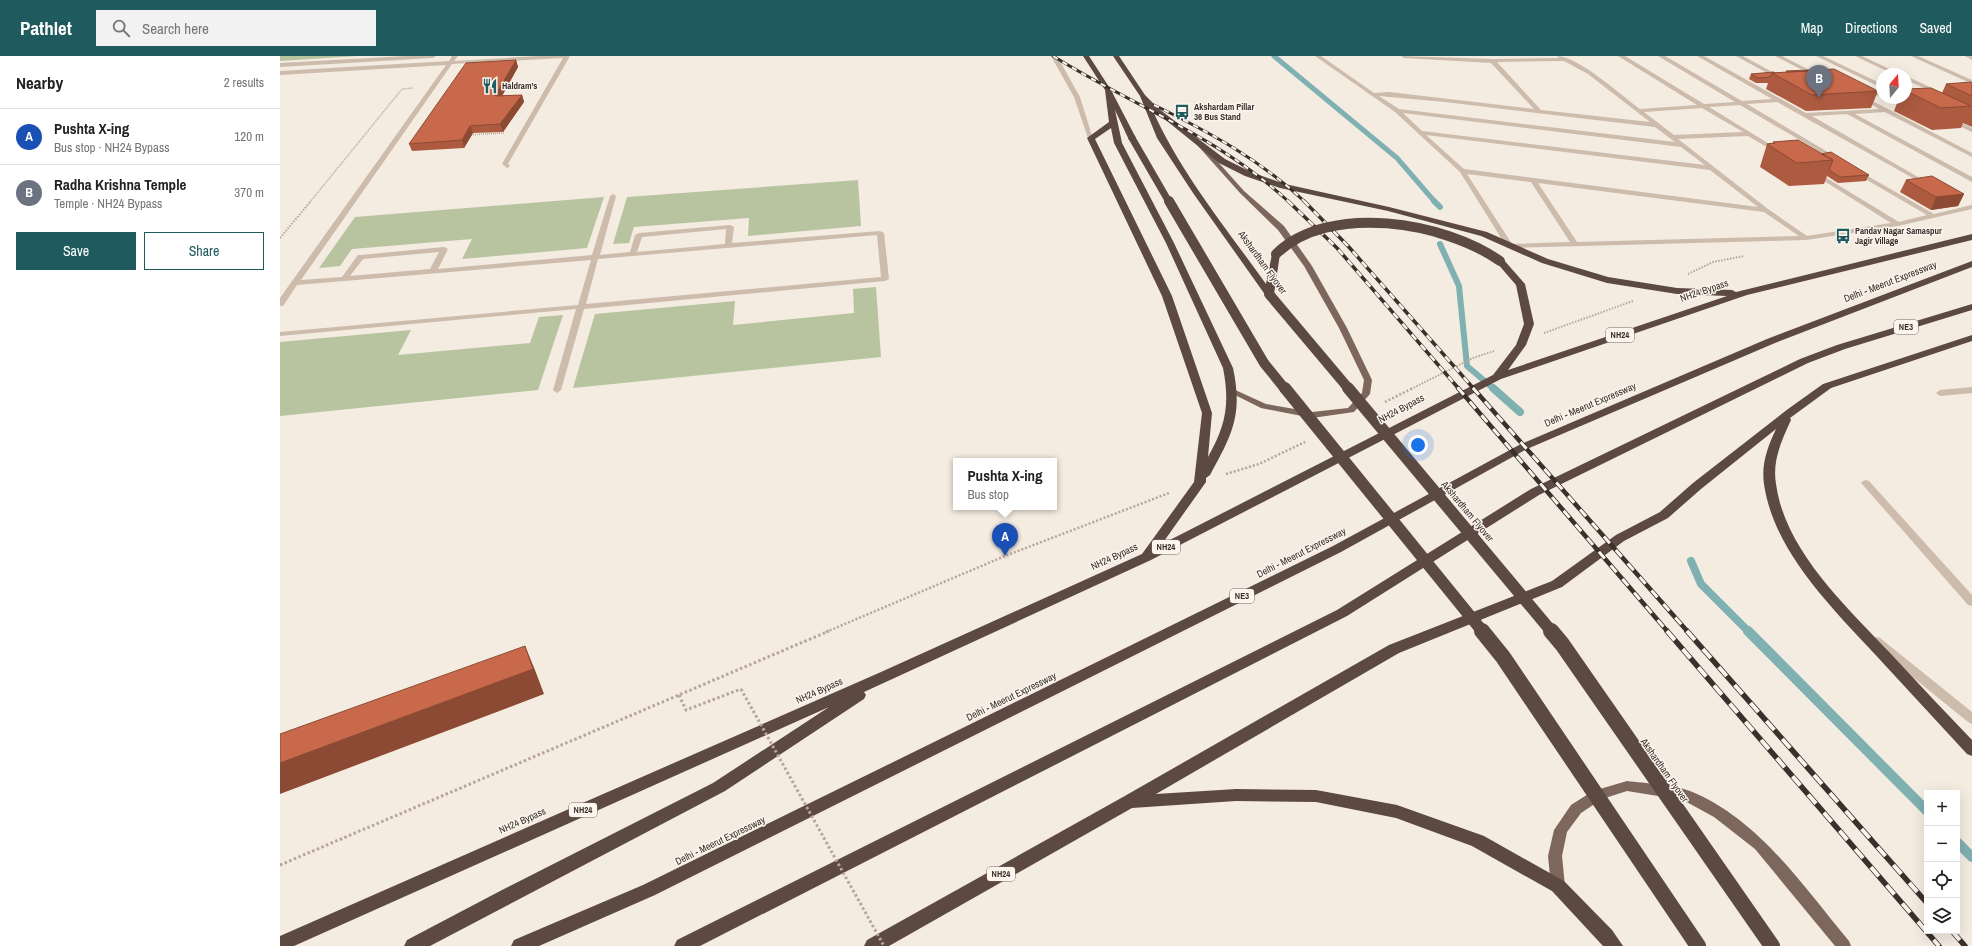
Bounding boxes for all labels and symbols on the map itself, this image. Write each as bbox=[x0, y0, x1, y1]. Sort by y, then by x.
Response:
pin: B bbox=[1806, 65, 1832, 98]
north arrow bbox=[1876, 68, 1912, 104]
restaurant icon: Haldram’s bbox=[481, 77, 499, 95]
place label: Haldram’s bbox=[502, 80, 537, 92]
place label: Akshardam Pillar 36 Bus Stand bbox=[1194, 101, 1254, 123]
bus stop icon: Akshardam Pillar 36 Bus Stand bbox=[1173, 103, 1191, 121]
place label: Pandav Nagar Samaspur Jagir Village bbox=[1855, 225, 1942, 247]
street label: Akshardham Flyover bbox=[1235, 227, 1290, 297]
bus stop icon: Pandav Nagar Samaspur Jagir Village bbox=[1834, 227, 1852, 245]
street label: Delhi - Meerut Expressway bbox=[1842, 257, 1939, 305]
street label: NH24 Bypass bbox=[1678, 276, 1730, 305]
road number: NE3 bbox=[1894, 320, 1918, 334]
road number: NH24 bbox=[1606, 328, 1634, 342]
street label: Delhi - Meerut Expressway bbox=[1542, 379, 1639, 430]
street label: NH24 Bypass bbox=[1376, 391, 1426, 426]
your location bbox=[1408, 435, 1428, 455]
street label: Akshardham Flyover bbox=[1438, 478, 1497, 545]
pin: A bbox=[992, 523, 1018, 556]
street label: Delhi - Meerut Expressway bbox=[1254, 524, 1349, 581]
street label: NH24 Bypass bbox=[1089, 540, 1140, 573]
road number: NH24 bbox=[1152, 540, 1180, 554]
road number: NE3 bbox=[1230, 589, 1254, 603]
street label: Delhi - Meerut Expressway bbox=[964, 669, 1059, 724]
street label: NH24 Bypass bbox=[794, 674, 845, 707]
street label: Akshardham Flyover bbox=[1637, 735, 1692, 805]
road number: NH24 bbox=[569, 803, 597, 817]
street label: NH24 Bypass bbox=[497, 804, 548, 837]
street label: Delhi - Meerut Expressway bbox=[673, 813, 768, 868]
road number: NH24 bbox=[987, 867, 1015, 881]

